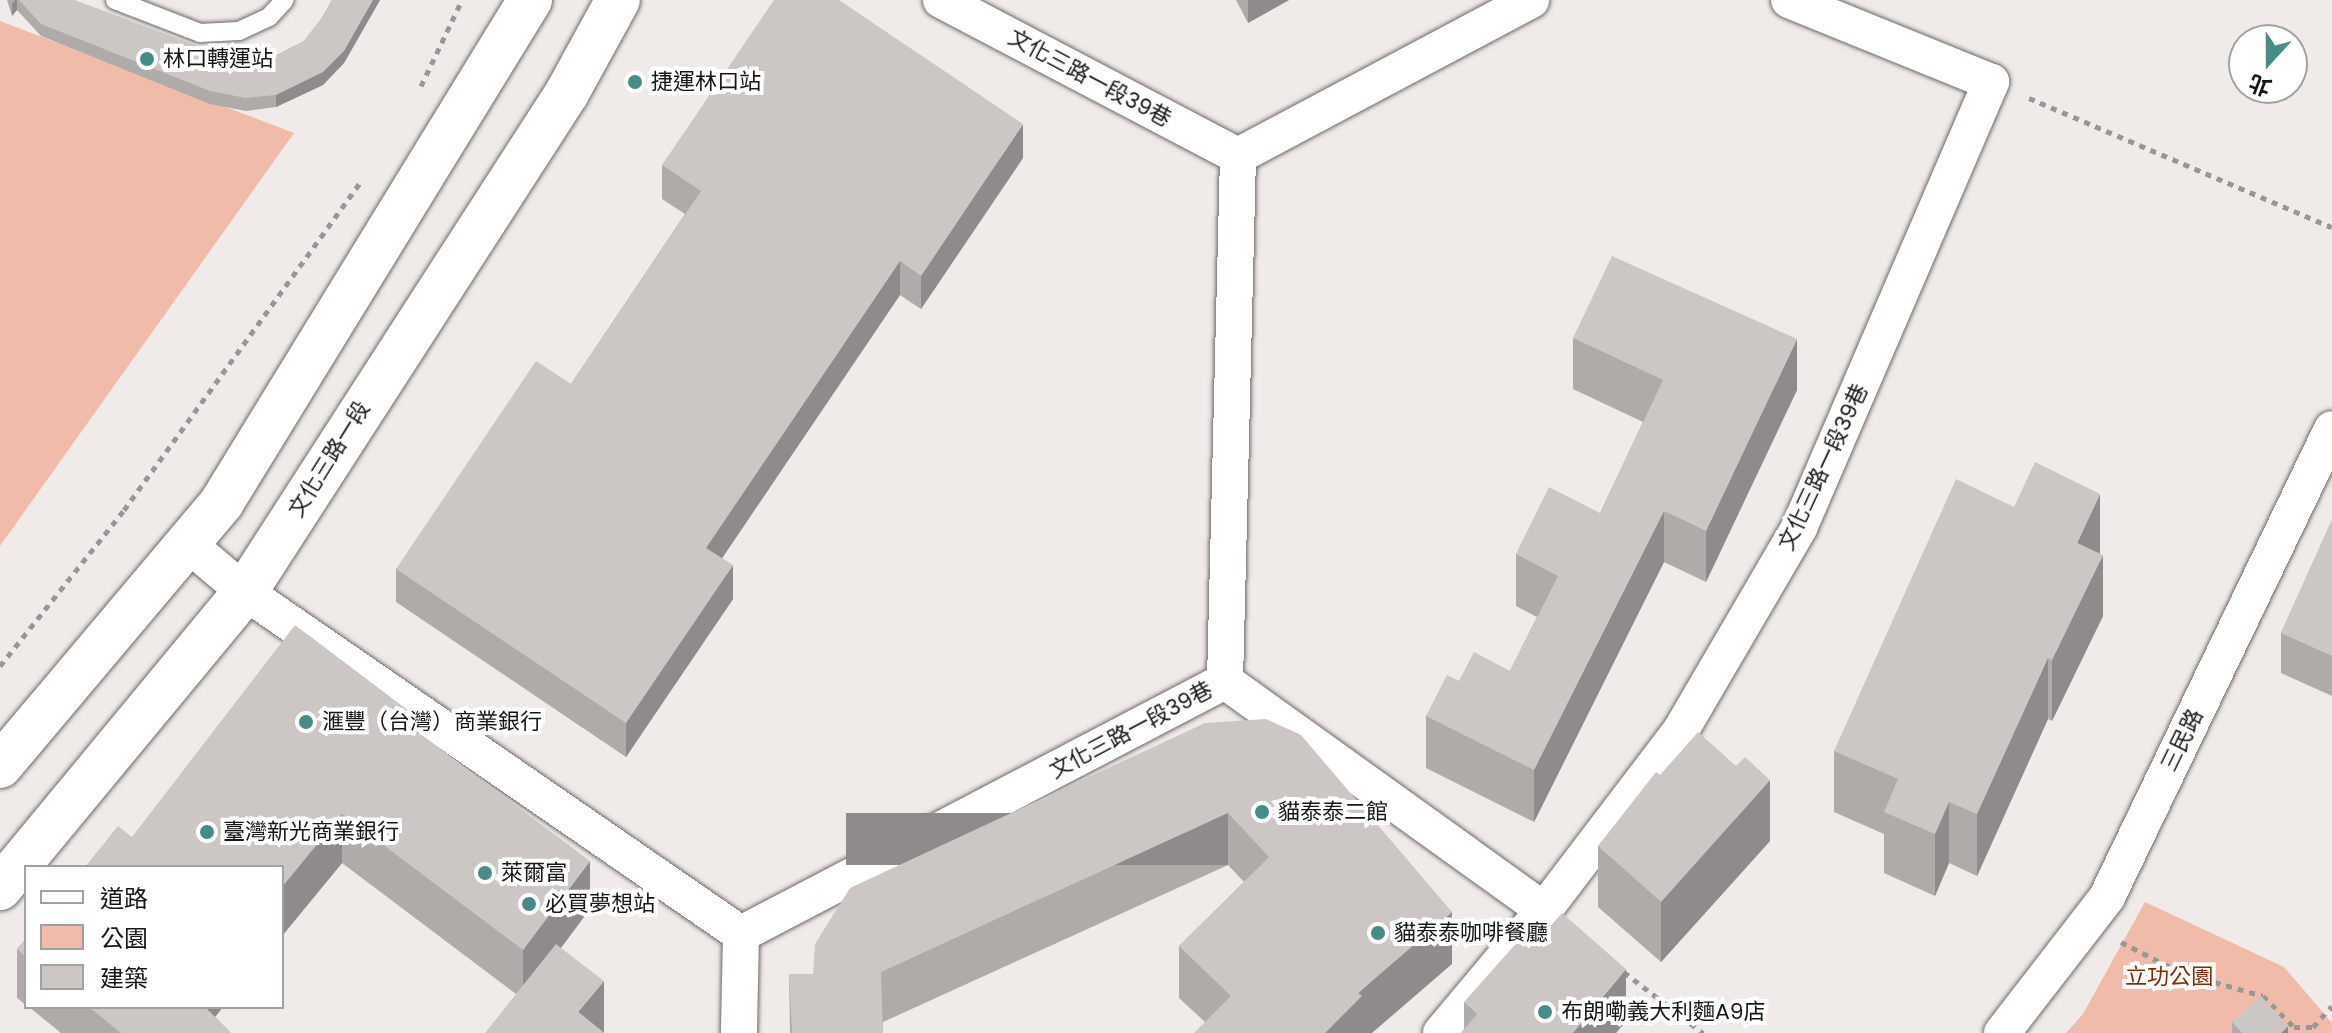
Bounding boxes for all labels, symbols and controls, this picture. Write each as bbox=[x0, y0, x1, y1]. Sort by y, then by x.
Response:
street label: 文化三路一段39巷 bbox=[1004, 24, 1176, 132]
north arrow bbox=[2228, 24, 2308, 104]
place label: 林口轉運站 bbox=[163, 46, 273, 72]
marker: 林口轉運站 bbox=[138, 50, 156, 68]
text: 北 bbox=[2244, 67, 2276, 103]
place label: 捷運林口站 bbox=[651, 69, 761, 95]
marker: 捷運林口站 bbox=[626, 73, 644, 91]
street label: 文化三路一段39巷 bbox=[1773, 379, 1873, 555]
street label: 文化三路一段 bbox=[283, 396, 375, 522]
street label: 文化三路一段39巷 bbox=[1045, 676, 1217, 784]
street label: 三民路 bbox=[2156, 705, 2208, 775]
place label: 滙豐（台灣）商業銀行 bbox=[322, 709, 542, 735]
marker: 滙豐（台灣）商業銀行 bbox=[297, 713, 315, 731]
place label: 貓泰泰二館 bbox=[1278, 799, 1388, 825]
marker: 貓泰泰二館 bbox=[1253, 803, 1271, 821]
place label: 臺灣新光商業銀行 bbox=[223, 819, 399, 845]
marker: 臺灣新光商業銀行 bbox=[198, 823, 216, 841]
place label: 萊爾富 bbox=[501, 860, 567, 886]
marker: 萊爾富 bbox=[476, 864, 494, 882]
legend bbox=[24, 865, 284, 1009]
text: 道路 bbox=[100, 882, 148, 915]
place label: 必買夢想站 bbox=[545, 891, 655, 917]
marker: 必買夢想站 bbox=[520, 895, 538, 913]
place label: 貓泰泰咖啡餐廳 bbox=[1394, 920, 1548, 946]
text: 公園 bbox=[100, 922, 148, 955]
marker: 貓泰泰咖啡餐廳 bbox=[1369, 924, 1387, 942]
text: 建築 bbox=[100, 962, 148, 995]
park label: 立功公園 bbox=[2125, 964, 2213, 990]
place label: 布朗嘞義大利麵A9店 bbox=[1561, 999, 1766, 1025]
marker: 布朗嘞義大利麵A9店 bbox=[1536, 1003, 1554, 1021]

